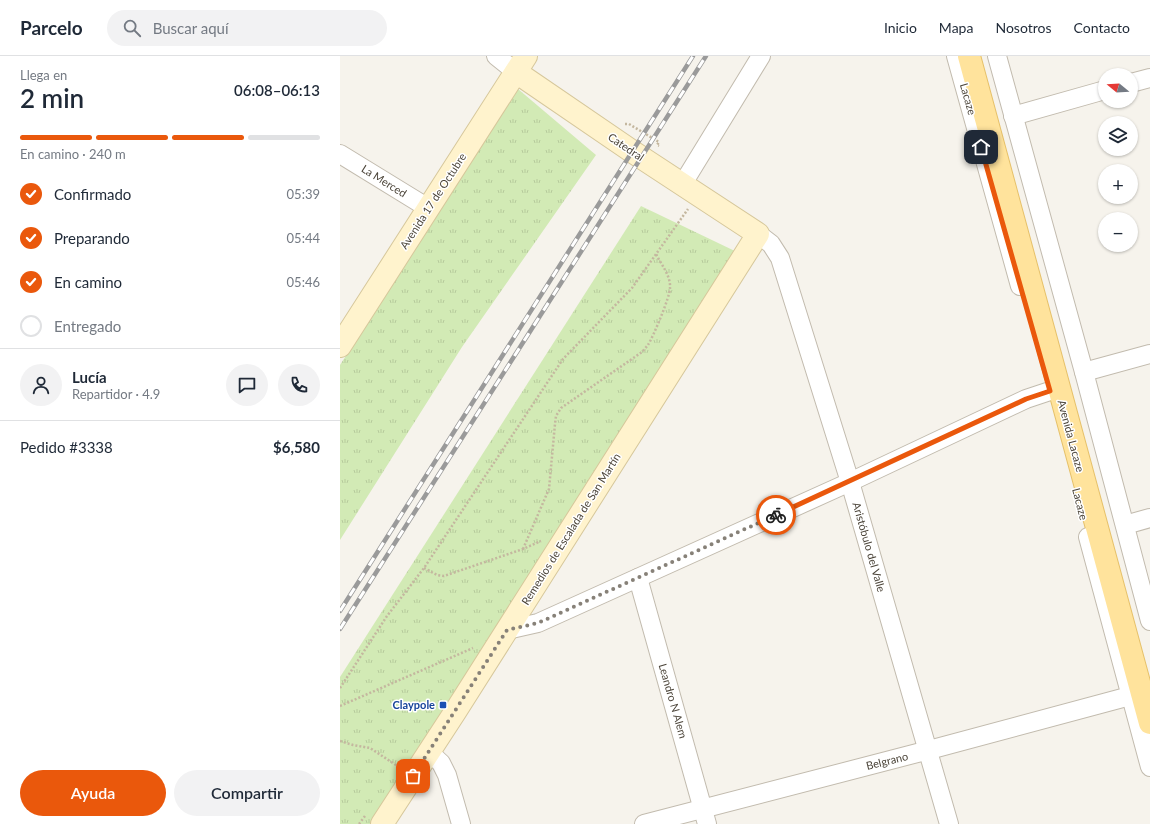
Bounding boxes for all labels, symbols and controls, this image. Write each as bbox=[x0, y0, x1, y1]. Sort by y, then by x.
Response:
search box bbox=[107, 10, 387, 46]
text: Parcelo bbox=[20, 16, 83, 39]
icon: search bbox=[121, 17, 143, 39]
text: Buscar aquí bbox=[153, 19, 229, 37]
text: Inicio bbox=[884, 19, 917, 36]
text: Mapa bbox=[939, 19, 973, 36]
text: Nosotros bbox=[995, 19, 1052, 36]
text: Contacto bbox=[1074, 19, 1130, 36]
text: Llega en bbox=[20, 67, 67, 83]
north arrow bbox=[1098, 68, 1138, 108]
map controls bbox=[1098, 68, 1138, 252]
text: 06:08–06:13 bbox=[234, 81, 320, 99]
street label: Lacaze bbox=[958, 81, 979, 116]
text: 2 min bbox=[20, 82, 84, 114]
button: layers bbox=[1098, 116, 1138, 156]
street label: Catedral bbox=[606, 130, 647, 163]
pin bbox=[964, 130, 998, 164]
icon: home bbox=[970, 136, 992, 158]
text: En camino · 240 m bbox=[20, 146, 126, 162]
street label: Avenida 17 de Octubre bbox=[397, 150, 469, 251]
street label: La Merced bbox=[359, 162, 409, 200]
button: + bbox=[1098, 164, 1138, 204]
icon: check bbox=[20, 183, 42, 205]
text: Confirmado bbox=[54, 185, 131, 203]
text: 05:39 bbox=[287, 186, 320, 202]
button: − bbox=[1098, 212, 1138, 252]
icon: check bbox=[20, 227, 42, 249]
text: Preparando bbox=[54, 229, 130, 247]
text: 05:44 bbox=[287, 230, 320, 246]
icon: check bbox=[20, 271, 42, 293]
text: En camino bbox=[54, 273, 122, 291]
text: 05:46 bbox=[287, 274, 320, 290]
text: Entregado bbox=[54, 317, 121, 335]
button: person bbox=[20, 364, 62, 406]
button: chat bbox=[226, 364, 268, 406]
button: phone bbox=[278, 364, 320, 406]
text: Lucía bbox=[72, 368, 107, 386]
text: Repartidor · 4.9 bbox=[72, 386, 160, 402]
street label: Avenida Lacaze bbox=[1056, 398, 1087, 474]
text: Pedido #3338 bbox=[20, 438, 113, 456]
text: $6,580 bbox=[273, 438, 320, 456]
street label: Remedios de Escalada de San Martín bbox=[518, 451, 623, 607]
street label: Lacaze bbox=[1070, 486, 1091, 521]
courier bbox=[756, 495, 796, 535]
street label: Aristóbulo del Valle bbox=[850, 500, 889, 594]
icon: bike bbox=[765, 504, 787, 526]
street label: Leandro N Alem bbox=[657, 662, 690, 740]
place label: Claypole bbox=[393, 698, 435, 711]
marker: Claypole bbox=[438, 700, 448, 710]
street label: Belgrano bbox=[864, 749, 909, 772]
pin bbox=[396, 759, 430, 793]
icon: bag bbox=[402, 765, 424, 787]
button: Ayuda bbox=[20, 770, 166, 816]
button: Compartir bbox=[174, 770, 320, 816]

